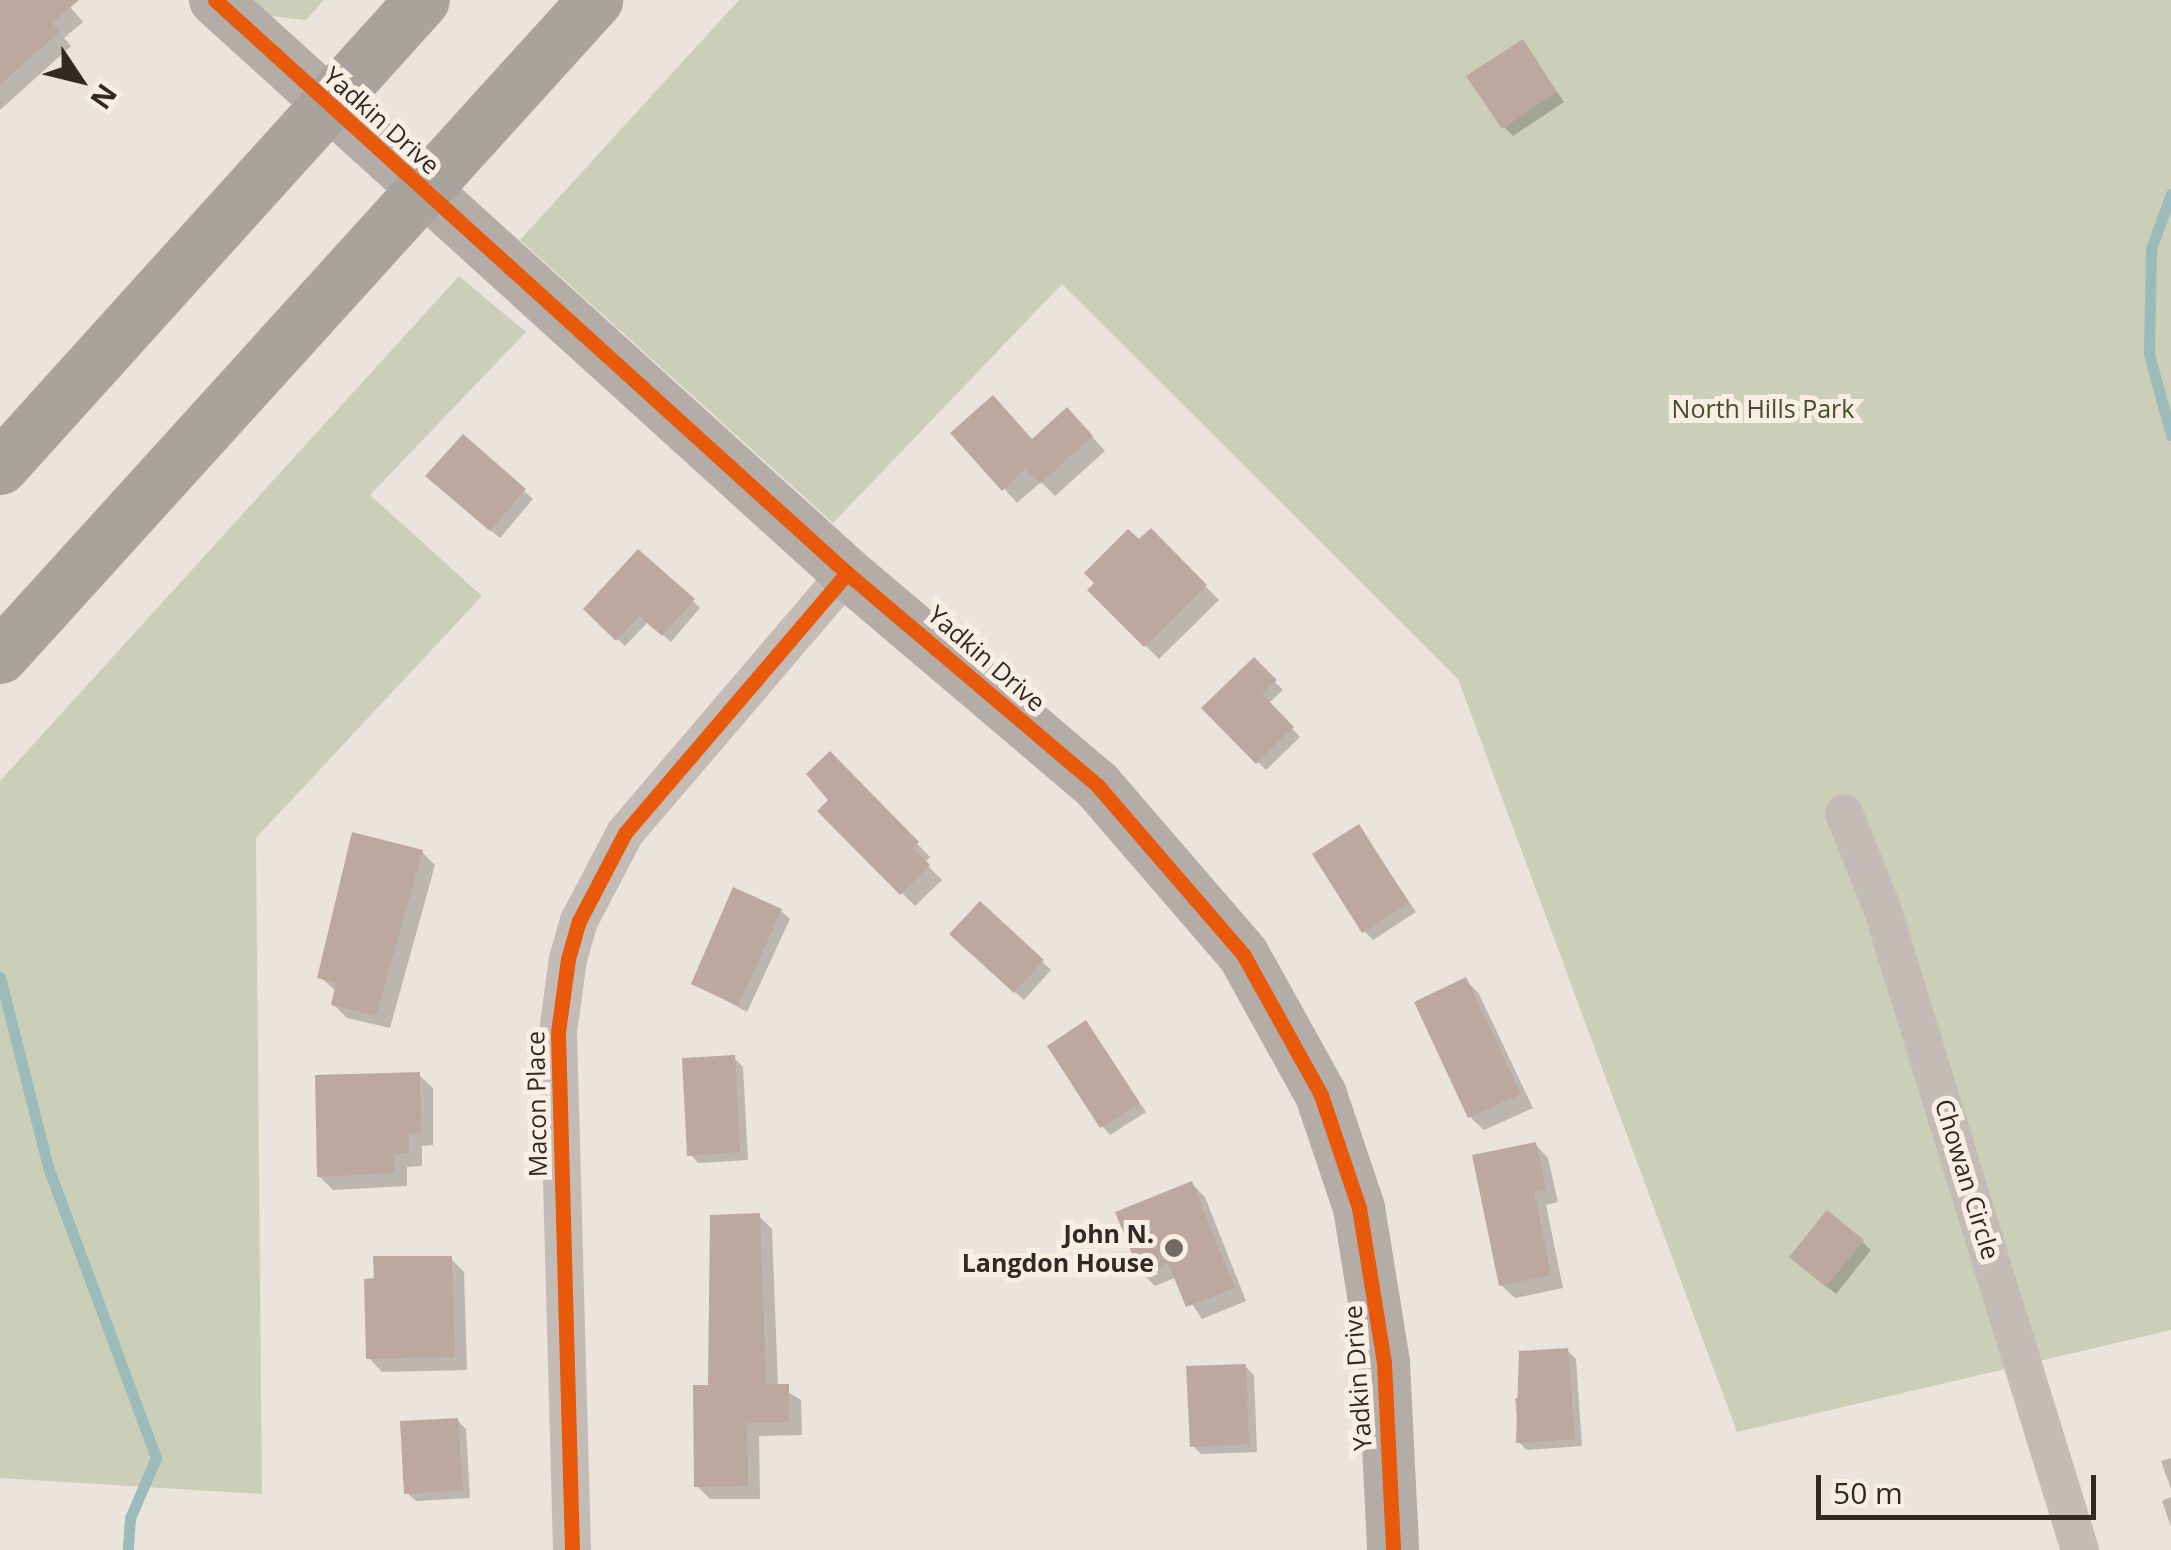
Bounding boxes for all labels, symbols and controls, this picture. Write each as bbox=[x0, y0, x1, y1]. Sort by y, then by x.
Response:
north arrow bbox=[30, 30, 130, 130]
street label: Yadkin Drive bbox=[318, 60, 446, 180]
text: N bbox=[82, 77, 127, 117]
park label: North Hills Park bbox=[1672, 393, 1854, 423]
street label: Yadkin Drive bbox=[922, 599, 1052, 717]
street label: Macon Place bbox=[520, 1031, 552, 1177]
street label: Chowan Circle bbox=[1929, 1095, 2007, 1263]
place label: John N. Langdon House bbox=[962, 1219, 1154, 1278]
marker: John N. Langdon House bbox=[1163, 1237, 1185, 1259]
street label: Yadkin Drive bbox=[1337, 1304, 1377, 1452]
scale bar bbox=[1821, 1455, 2101, 1517]
text: 50 m bbox=[1833, 1472, 1903, 1513]

